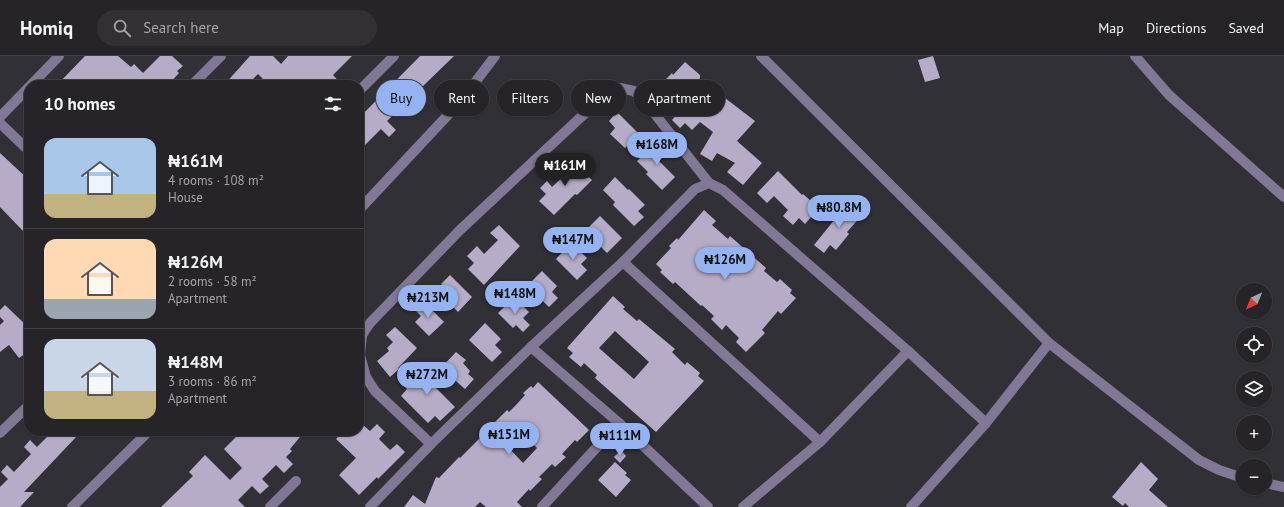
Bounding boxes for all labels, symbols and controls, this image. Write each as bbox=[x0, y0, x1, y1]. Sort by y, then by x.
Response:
search box bbox=[97, 10, 377, 46]
text: Homiq bbox=[20, 16, 73, 40]
icon: search bbox=[111, 17, 133, 39]
text: Search here bbox=[143, 18, 219, 37]
text: Map bbox=[1098, 19, 1124, 37]
text: Directions bbox=[1146, 19, 1206, 37]
text: Saved bbox=[1228, 19, 1264, 37]
chip: Buy bbox=[376, 80, 426, 116]
chip: Rent bbox=[434, 80, 489, 116]
chip: Filters bbox=[497, 80, 563, 116]
chip: New bbox=[571, 80, 626, 116]
chip: Apartment bbox=[634, 80, 725, 116]
text: 10 homes bbox=[44, 93, 115, 115]
icon: filters bbox=[322, 93, 344, 115]
pin: ₦168M bbox=[629, 132, 685, 166]
text: ₦168M bbox=[636, 136, 678, 153]
text: ₦161M bbox=[168, 150, 223, 172]
pin: ₦161M bbox=[537, 153, 593, 187]
icon: home bbox=[76, 154, 124, 202]
text: ₦161M bbox=[544, 157, 586, 174]
text: 4 rooms · 108 m² bbox=[168, 172, 264, 189]
text: House bbox=[168, 189, 203, 206]
pin: ₦80.8M bbox=[806, 195, 872, 229]
text: ₦80.8M bbox=[816, 199, 862, 216]
pin: ₦147M bbox=[545, 227, 601, 261]
text: ₦147M bbox=[552, 231, 594, 248]
pin: ₦126M bbox=[697, 247, 753, 281]
text: ₦126M bbox=[168, 251, 223, 273]
text: ₦126M bbox=[704, 251, 746, 268]
icon: home bbox=[76, 255, 124, 303]
text: 2 rooms · 58 m² bbox=[168, 273, 257, 290]
pin: ₦148M bbox=[487, 281, 543, 315]
north arrow bbox=[1236, 283, 1272, 319]
map controls bbox=[1236, 283, 1272, 495]
pin: ₦213M bbox=[400, 285, 456, 319]
text: ₦148M bbox=[494, 285, 536, 302]
text: ₦213M bbox=[407, 289, 449, 306]
text: Apartment bbox=[168, 290, 227, 307]
button: locate bbox=[1236, 327, 1272, 363]
text: ₦148M bbox=[168, 351, 223, 373]
icon: home bbox=[76, 355, 124, 403]
pin: ₦272M bbox=[399, 362, 455, 396]
text: ₦272M bbox=[406, 366, 448, 383]
button: layers bbox=[1236, 371, 1272, 407]
text: 3 rooms · 86 m² bbox=[168, 373, 257, 390]
text: Apartment bbox=[168, 390, 227, 407]
button: + bbox=[1236, 415, 1272, 451]
pin: ₦151M bbox=[481, 422, 537, 456]
pin: ₦111M bbox=[592, 423, 648, 457]
text: ₦151M bbox=[488, 426, 530, 443]
text: ₦111M bbox=[599, 427, 641, 444]
button: − bbox=[1236, 459, 1272, 495]

